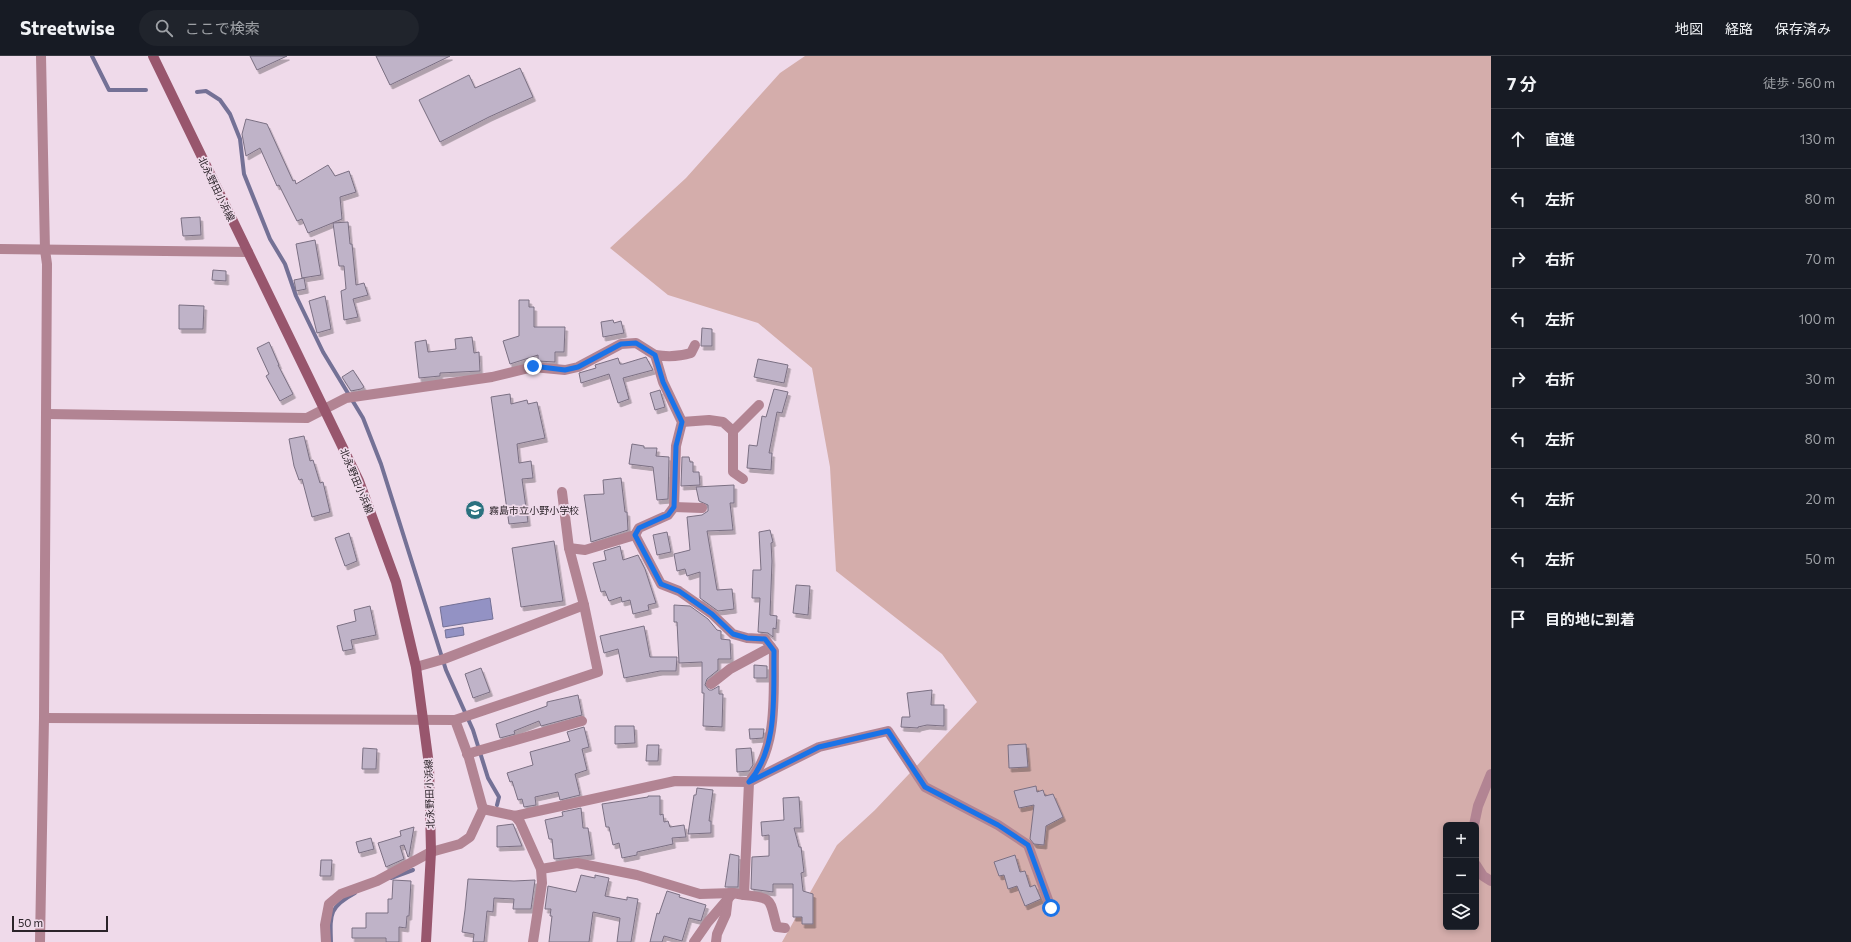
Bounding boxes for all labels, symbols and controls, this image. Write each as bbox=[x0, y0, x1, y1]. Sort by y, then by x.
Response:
search box bbox=[139, 10, 419, 46]
text: Streetwise bbox=[20, 16, 115, 39]
icon: search bbox=[153, 17, 175, 39]
text: ここで検索 bbox=[185, 19, 260, 37]
text: 地図 bbox=[1675, 20, 1703, 37]
text: 経路 bbox=[1725, 20, 1753, 37]
text: 保存済み bbox=[1775, 20, 1831, 37]
text: 7 分 bbox=[1507, 73, 1537, 94]
text: 徒歩 · 560 m bbox=[1763, 75, 1835, 91]
icon: ahead bbox=[1507, 128, 1529, 150]
text: 直進 bbox=[1545, 130, 1575, 148]
text: 130 m bbox=[1800, 131, 1835, 147]
street label: 北永野田小浜線 bbox=[196, 155, 238, 223]
icon: left bbox=[1507, 188, 1529, 210]
text: 左折 bbox=[1545, 190, 1575, 208]
text: 80 m bbox=[1805, 191, 1835, 207]
icon: right bbox=[1507, 248, 1529, 270]
text: 右折 bbox=[1545, 250, 1575, 268]
text: 70 m bbox=[1806, 251, 1835, 267]
icon: left bbox=[1507, 308, 1529, 330]
text: 左折 bbox=[1545, 310, 1575, 328]
text: 100 m bbox=[1799, 311, 1835, 327]
route end bbox=[524, 357, 542, 375]
icon: right bbox=[1507, 368, 1529, 390]
text: 右折 bbox=[1545, 370, 1575, 388]
text: 30 m bbox=[1805, 371, 1835, 387]
icon: left bbox=[1507, 428, 1529, 450]
text: 左折 bbox=[1545, 430, 1575, 448]
text: 80 m bbox=[1805, 431, 1835, 447]
street label: 北永野田小浜線 bbox=[338, 446, 376, 516]
icon: left bbox=[1507, 488, 1529, 510]
text: 左折 bbox=[1545, 490, 1575, 508]
text: 20 m bbox=[1806, 491, 1835, 507]
school or university icon: 霧島市立小野小学校 bbox=[464, 499, 486, 521]
place label: 霧島市立小野小学校 bbox=[489, 504, 579, 516]
icon: left bbox=[1507, 548, 1529, 570]
text: 左折 bbox=[1545, 550, 1575, 568]
text: 50 m bbox=[1805, 551, 1835, 567]
icon: arrive bbox=[1507, 608, 1529, 630]
text: 目的地に到着 bbox=[1545, 610, 1635, 628]
street label: 北永野田小浜線 bbox=[422, 759, 436, 829]
map controls bbox=[1443, 822, 1479, 930]
button: + bbox=[1443, 822, 1479, 858]
button: − bbox=[1443, 858, 1479, 894]
button: layers bbox=[1443, 894, 1479, 930]
route start bbox=[1042, 899, 1060, 917]
scale bar bbox=[12, 914, 108, 933]
text: 50 m bbox=[18, 916, 43, 929]

